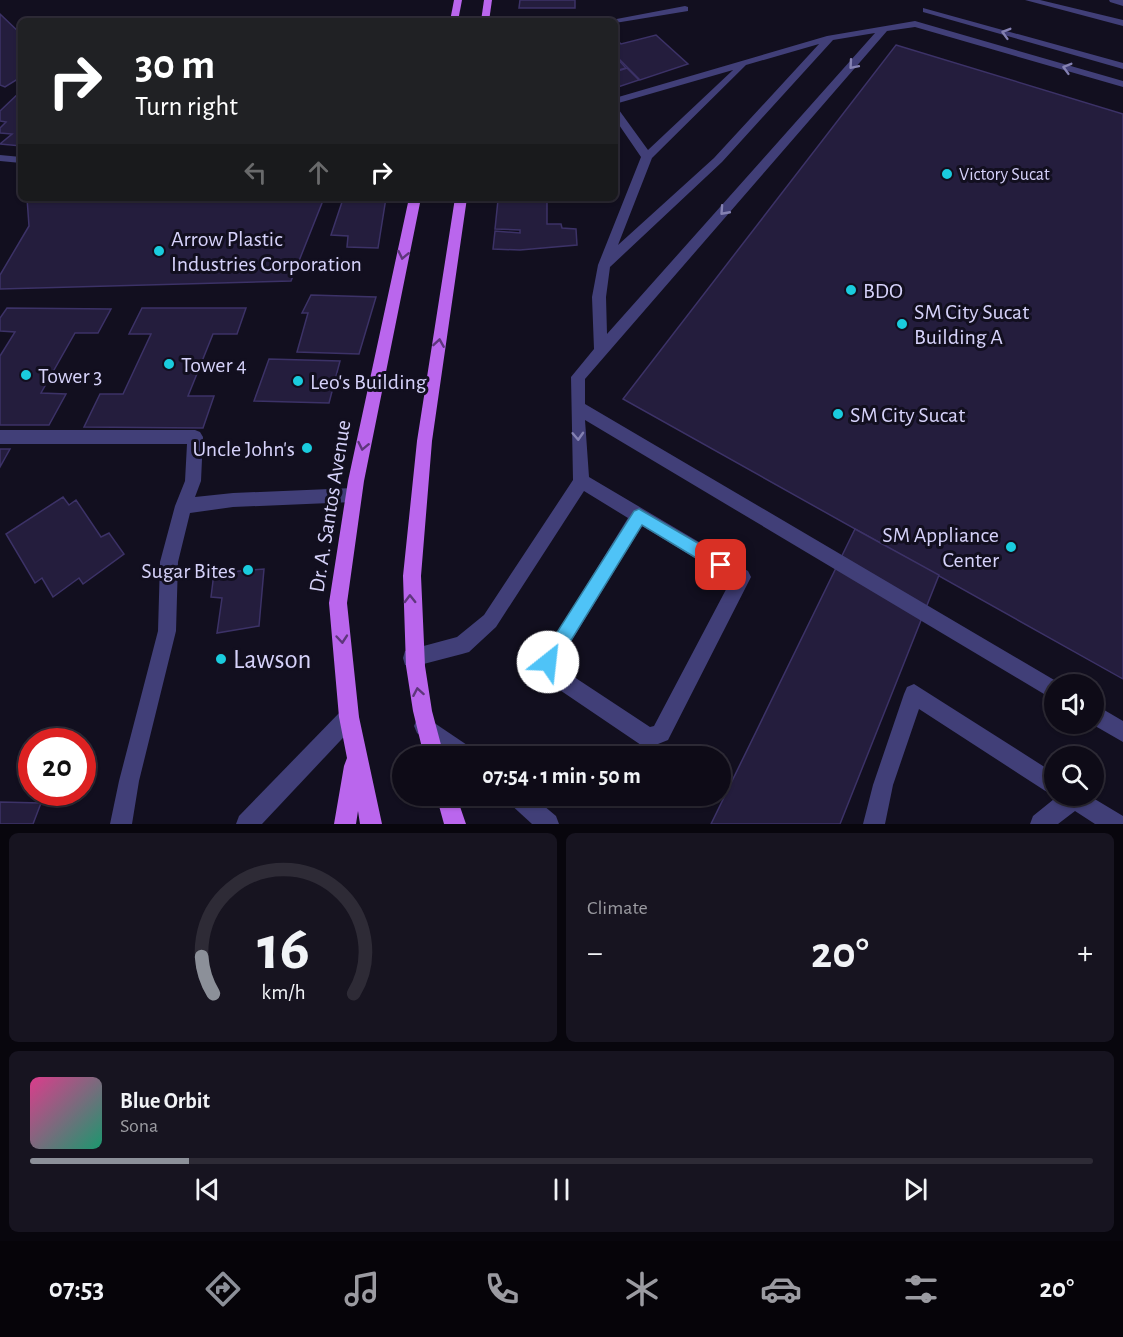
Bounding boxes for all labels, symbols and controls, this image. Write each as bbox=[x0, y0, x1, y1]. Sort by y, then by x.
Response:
one-way arrow bbox=[1001, 28, 1012, 40]
icon: right bbox=[36, 42, 114, 120]
text: 30 m bbox=[135, 44, 215, 86]
one-way arrow bbox=[849, 58, 860, 69]
one-way arrow bbox=[1062, 63, 1073, 75]
text: Turn right bbox=[135, 93, 238, 120]
icon: left bbox=[239, 156, 272, 189]
icon: ahead bbox=[302, 156, 335, 189]
icon: right bbox=[365, 156, 398, 189]
place label: Victory Sucat bbox=[959, 166, 1050, 184]
marker: Victory Sucat bbox=[940, 167, 954, 181]
one-way arrow bbox=[720, 204, 731, 215]
place label: Arrow Plastic Industries Corporation bbox=[171, 228, 362, 275]
marker: Arrow Plastic Industries Corporation bbox=[152, 244, 166, 258]
one-way arrow bbox=[397, 250, 410, 260]
place label: BDO bbox=[863, 280, 903, 302]
marker: BDO bbox=[844, 283, 858, 297]
place label: SM City Sucat Building A bbox=[914, 301, 1029, 348]
marker: SM City Sucat Building A bbox=[895, 317, 909, 331]
one-way arrow bbox=[433, 339, 445, 348]
place label: Tower 4 bbox=[181, 354, 247, 376]
marker: Tower 4 bbox=[162, 357, 176, 371]
place label: Tower 3 bbox=[38, 365, 102, 387]
marker: Tower 3 bbox=[19, 368, 33, 382]
place label: Leo's Building bbox=[310, 371, 427, 393]
marker: Leo's Building bbox=[291, 374, 305, 388]
place label: SM City Sucat bbox=[850, 404, 965, 426]
marker: SM City Sucat bbox=[831, 407, 845, 421]
street label: Dr. A. Santos Avenue bbox=[305, 418, 354, 594]
one-way arrow bbox=[572, 431, 585, 440]
place label: Uncle John's bbox=[193, 438, 295, 460]
marker: Uncle John's bbox=[300, 441, 314, 455]
one-way arrow bbox=[357, 441, 370, 451]
place label: SM Appliance Center bbox=[882, 524, 999, 571]
pin bbox=[695, 539, 746, 590]
marker: SM Appliance Center bbox=[1004, 540, 1018, 554]
icon: arrive bbox=[704, 548, 737, 581]
place label: Sugar Bites bbox=[141, 560, 236, 582]
marker: Sugar Bites bbox=[241, 563, 255, 577]
one-way arrow bbox=[404, 595, 416, 604]
position arrow bbox=[516, 630, 580, 694]
one-way arrow bbox=[335, 634, 348, 643]
place label: Lawson bbox=[233, 646, 311, 673]
marker: Lawson bbox=[214, 652, 228, 666]
map controls bbox=[1044, 674, 1104, 806]
button: sound bbox=[1044, 674, 1104, 734]
one-way arrow bbox=[412, 687, 425, 697]
speed limit sign: 20 bbox=[18, 728, 96, 806]
button: search bbox=[1044, 746, 1104, 806]
text: 07:54 · 1 min · 50 m bbox=[482, 765, 641, 787]
text: Climate bbox=[587, 898, 648, 918]
text: 16 bbox=[257, 918, 309, 980]
text: 20° bbox=[811, 931, 869, 976]
text: − bbox=[587, 937, 603, 970]
text: + bbox=[1077, 937, 1093, 970]
text: km/h bbox=[261, 983, 305, 1004]
text: Blue Orbit bbox=[120, 1090, 210, 1112]
text: Sona bbox=[120, 1116, 158, 1136]
icon: previous bbox=[191, 1173, 224, 1206]
icon: pause bbox=[545, 1173, 578, 1206]
icon: next bbox=[899, 1173, 932, 1206]
icon: directions bbox=[202, 1268, 244, 1310]
icon: music bbox=[341, 1268, 383, 1310]
icon: phone bbox=[481, 1268, 523, 1310]
icon: climate bbox=[621, 1268, 663, 1310]
icon: car bbox=[760, 1268, 802, 1310]
icon: filters bbox=[900, 1268, 942, 1310]
text: 07:53 bbox=[49, 1275, 104, 1302]
text: 20° bbox=[1039, 1275, 1074, 1302]

